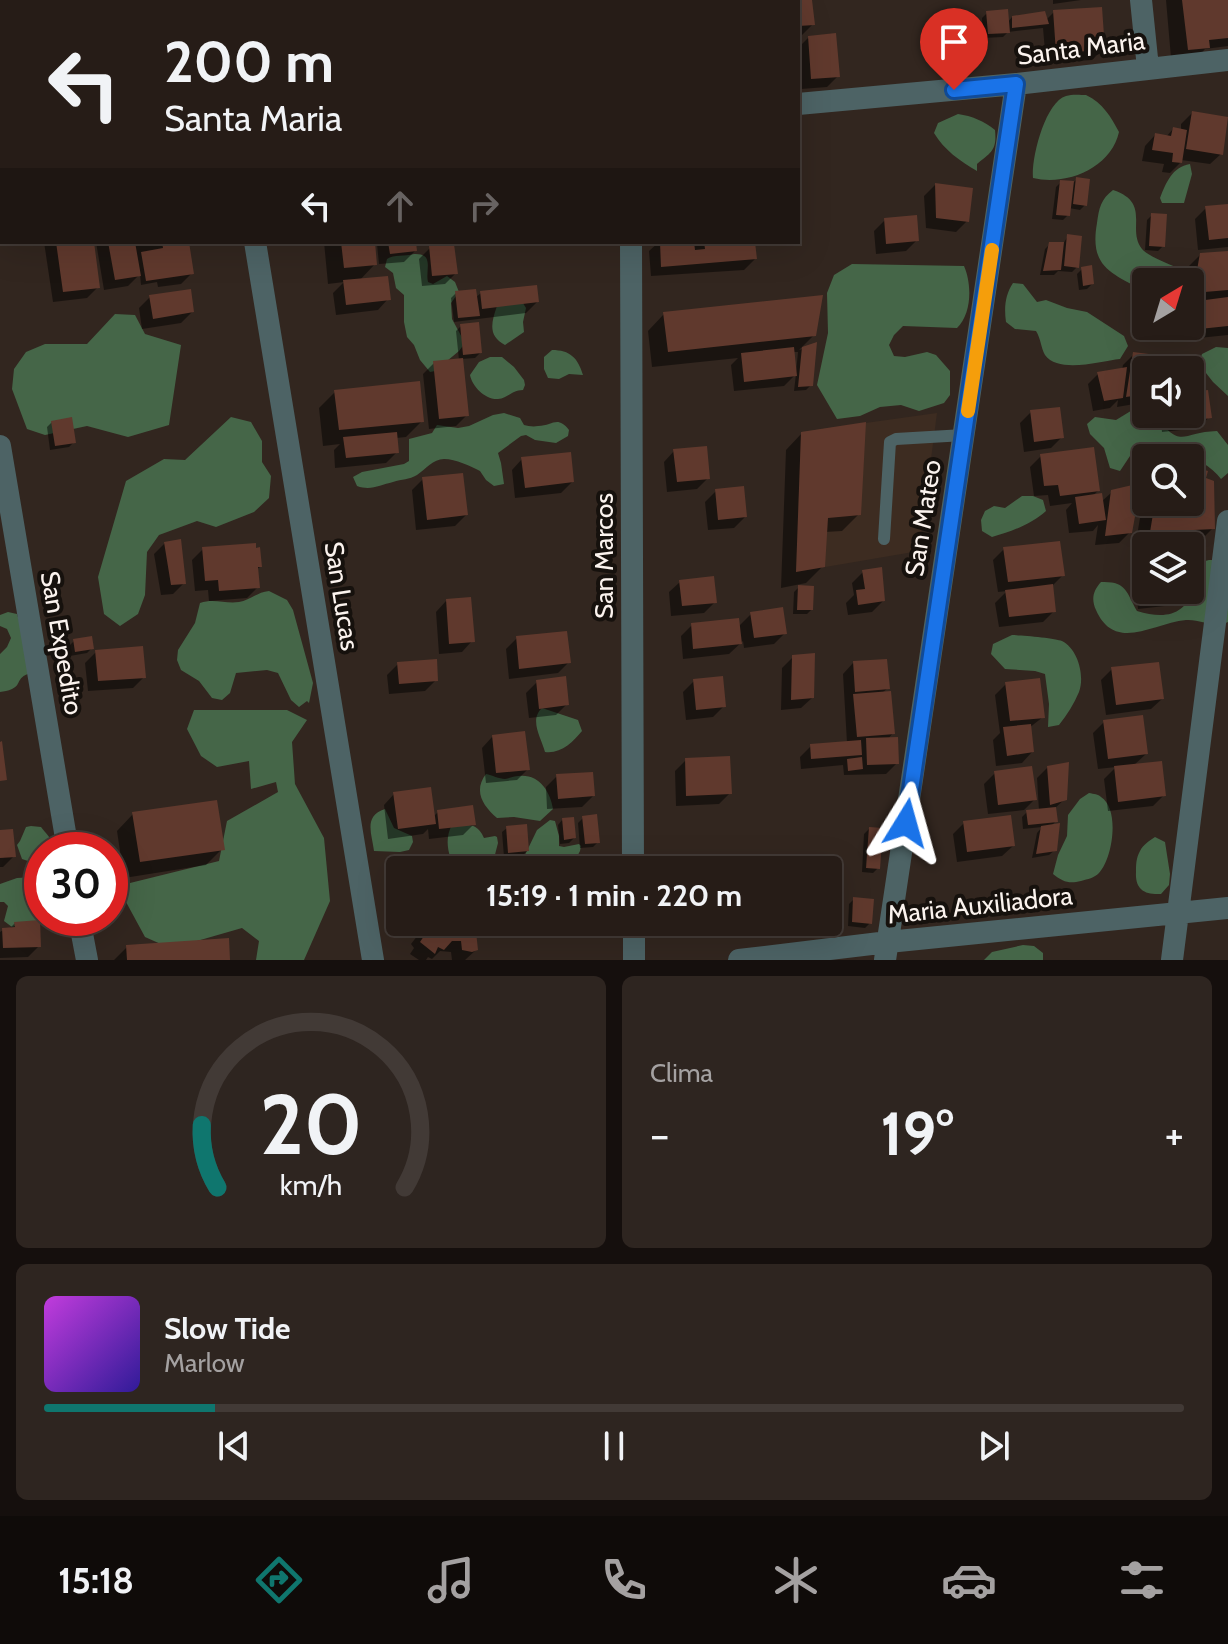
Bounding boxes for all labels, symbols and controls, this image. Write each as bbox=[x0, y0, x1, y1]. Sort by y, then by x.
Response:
pin bbox=[920, 8, 988, 90]
icon: arrive bbox=[932, 20, 976, 64]
street label: Santa Maria bbox=[1015, 24, 1147, 72]
text: 200 m bbox=[164, 28, 334, 96]
icon: left bbox=[32, 32, 136, 136]
text: Santa Maria bbox=[164, 96, 342, 140]
icon: left bbox=[294, 184, 338, 228]
icon: ahead bbox=[378, 184, 422, 228]
icon: right bbox=[462, 184, 506, 228]
north arrow bbox=[1132, 268, 1204, 340]
map controls bbox=[1132, 268, 1204, 604]
button: sound bbox=[1132, 356, 1204, 428]
button: search bbox=[1132, 444, 1204, 516]
street label: San Mateo bbox=[898, 457, 948, 579]
street label: San Marcos bbox=[588, 493, 620, 619]
button: layers bbox=[1132, 532, 1204, 604]
street label: San Lucas bbox=[318, 539, 366, 653]
street label: San Expedito bbox=[34, 569, 90, 717]
position arrow bbox=[864, 781, 948, 865]
speed limit sign: 30 bbox=[24, 832, 128, 936]
text: 15:19 · 1 min · 220 m bbox=[486, 877, 742, 914]
street label: Maria Auxiliadora bbox=[886, 879, 1075, 931]
text: Clima bbox=[650, 1057, 713, 1089]
text: 20 bbox=[260, 1074, 362, 1175]
text: 19° bbox=[880, 1097, 954, 1170]
text: − bbox=[650, 1108, 669, 1161]
text: + bbox=[1165, 1108, 1184, 1161]
text: km/h bbox=[280, 1167, 342, 1202]
text: Slow Tide bbox=[164, 1310, 291, 1347]
text: Marlow bbox=[164, 1347, 245, 1379]
icon: previous bbox=[212, 1424, 256, 1468]
icon: pause bbox=[592, 1424, 636, 1468]
icon: next bbox=[972, 1424, 1016, 1468]
icon: directions bbox=[251, 1552, 307, 1608]
icon: music bbox=[423, 1552, 479, 1608]
icon: phone bbox=[596, 1552, 652, 1608]
icon: climate bbox=[768, 1552, 824, 1608]
icon: car bbox=[941, 1552, 997, 1608]
icon: filters bbox=[1114, 1552, 1170, 1608]
text: 15:18 bbox=[58, 1558, 134, 1602]

